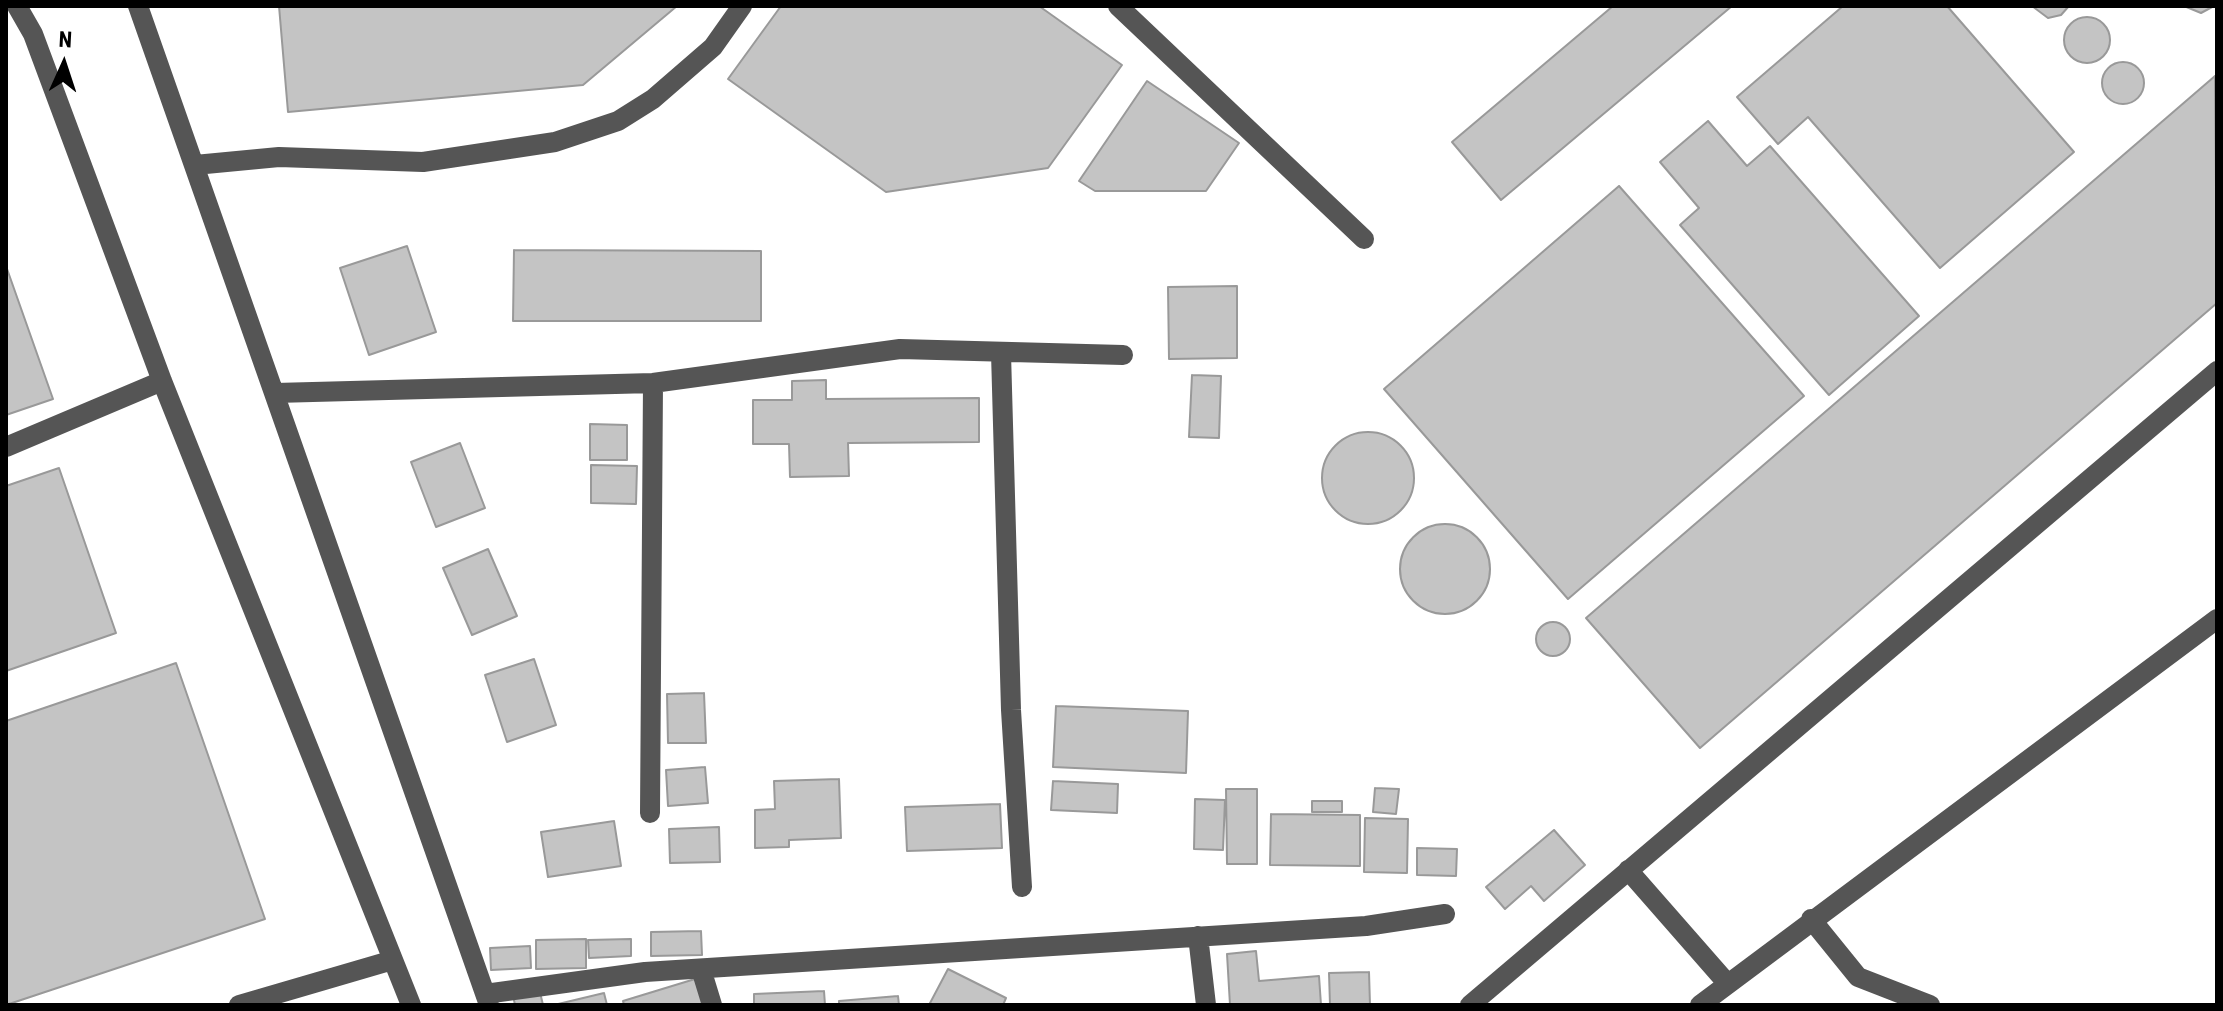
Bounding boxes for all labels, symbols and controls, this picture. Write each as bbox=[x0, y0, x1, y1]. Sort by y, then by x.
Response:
north arrow bbox=[24, 24, 104, 104]
text: N bbox=[58, 27, 73, 52]

